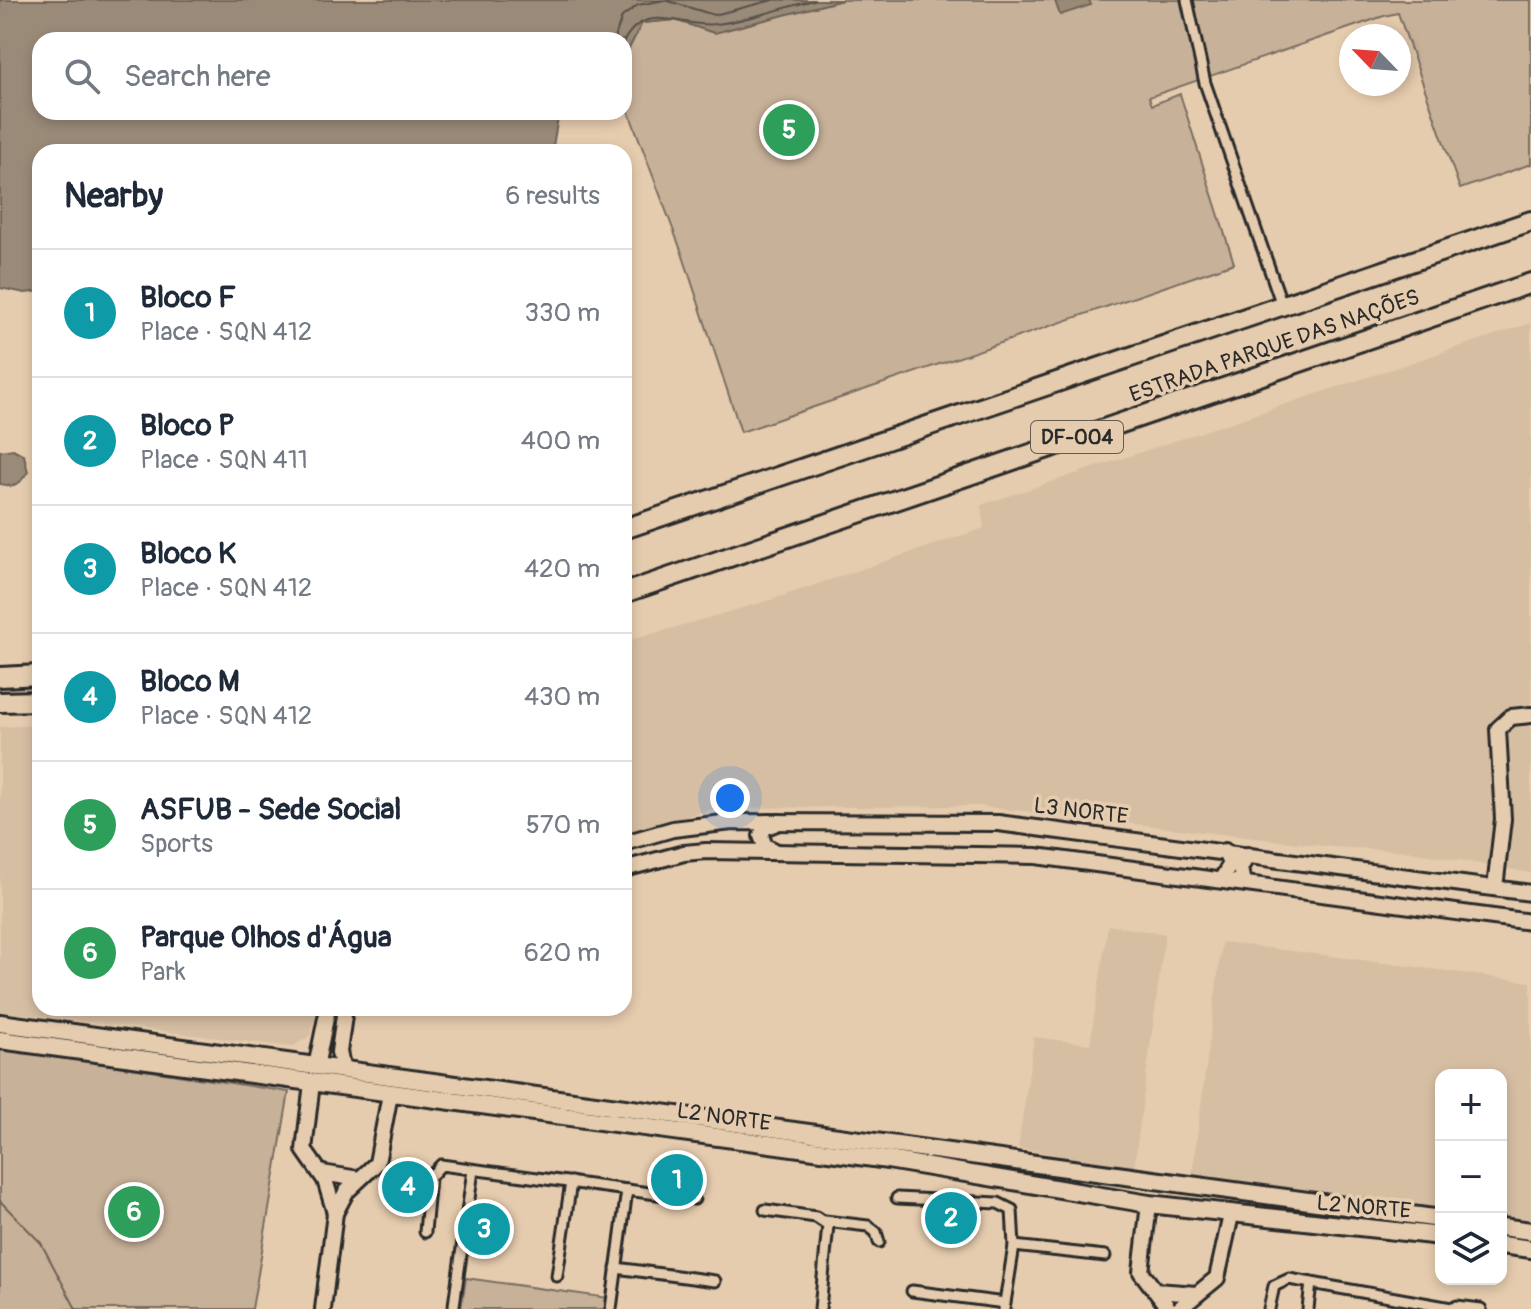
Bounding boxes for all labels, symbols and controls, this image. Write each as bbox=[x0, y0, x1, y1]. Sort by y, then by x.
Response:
north arrow bbox=[1339, 24, 1411, 96]
search box bbox=[32, 32, 632, 120]
icon: search bbox=[60, 54, 104, 98]
text: Search here bbox=[124, 58, 271, 95]
pin: 5 bbox=[763, 100, 815, 160]
text: Nearby bbox=[64, 175, 163, 218]
text: 6 results bbox=[505, 180, 600, 212]
text: Bloco F bbox=[140, 279, 236, 316]
street label: ESTRADA PARQUE DAS NAÇÕES bbox=[1126, 283, 1423, 409]
text: 1 bbox=[85, 297, 95, 329]
text: 330 m bbox=[524, 297, 600, 329]
text: Place · SQN 412 bbox=[140, 316, 312, 348]
text: Bloco P bbox=[140, 407, 235, 444]
road number: DF-004 bbox=[1031, 421, 1123, 453]
text: 2 bbox=[83, 425, 97, 457]
text: 400 m bbox=[521, 425, 600, 457]
text: Place · SQN 411 bbox=[140, 444, 308, 476]
text: Bloco K bbox=[140, 535, 236, 572]
text: 3 bbox=[83, 553, 97, 585]
text: 420 m bbox=[524, 553, 600, 585]
text: Place · SQN 412 bbox=[140, 572, 312, 604]
text: Bloco M bbox=[140, 663, 240, 700]
text: 4 bbox=[82, 681, 98, 713]
text: 430 m bbox=[524, 681, 600, 713]
text: Place · SQN 412 bbox=[140, 700, 312, 732]
your location bbox=[710, 778, 750, 818]
text: ASFUB - Sede Social bbox=[140, 791, 402, 828]
street label: L3 NORTE bbox=[1032, 791, 1130, 831]
text: 5 bbox=[83, 809, 97, 841]
text: 570 m bbox=[526, 809, 600, 841]
text: Sports bbox=[140, 828, 213, 860]
text: Parque Olhos d'Água bbox=[140, 919, 392, 956]
text: 6 bbox=[82, 937, 98, 969]
text: 620 m bbox=[524, 937, 600, 969]
text: Park bbox=[140, 956, 186, 988]
map controls bbox=[1435, 1069, 1507, 1285]
button: + bbox=[1435, 1069, 1507, 1141]
street label: L2 NORTE bbox=[675, 1097, 773, 1137]
button: − bbox=[1435, 1141, 1507, 1213]
pin: 1 bbox=[651, 1150, 703, 1210]
pin: 4 bbox=[382, 1157, 434, 1217]
pin: 6 bbox=[108, 1182, 160, 1242]
pin: 2 bbox=[925, 1188, 977, 1248]
street label: L2 NORTE bbox=[1316, 1189, 1412, 1225]
pin: 3 bbox=[458, 1199, 510, 1259]
button: layers bbox=[1435, 1213, 1507, 1285]

